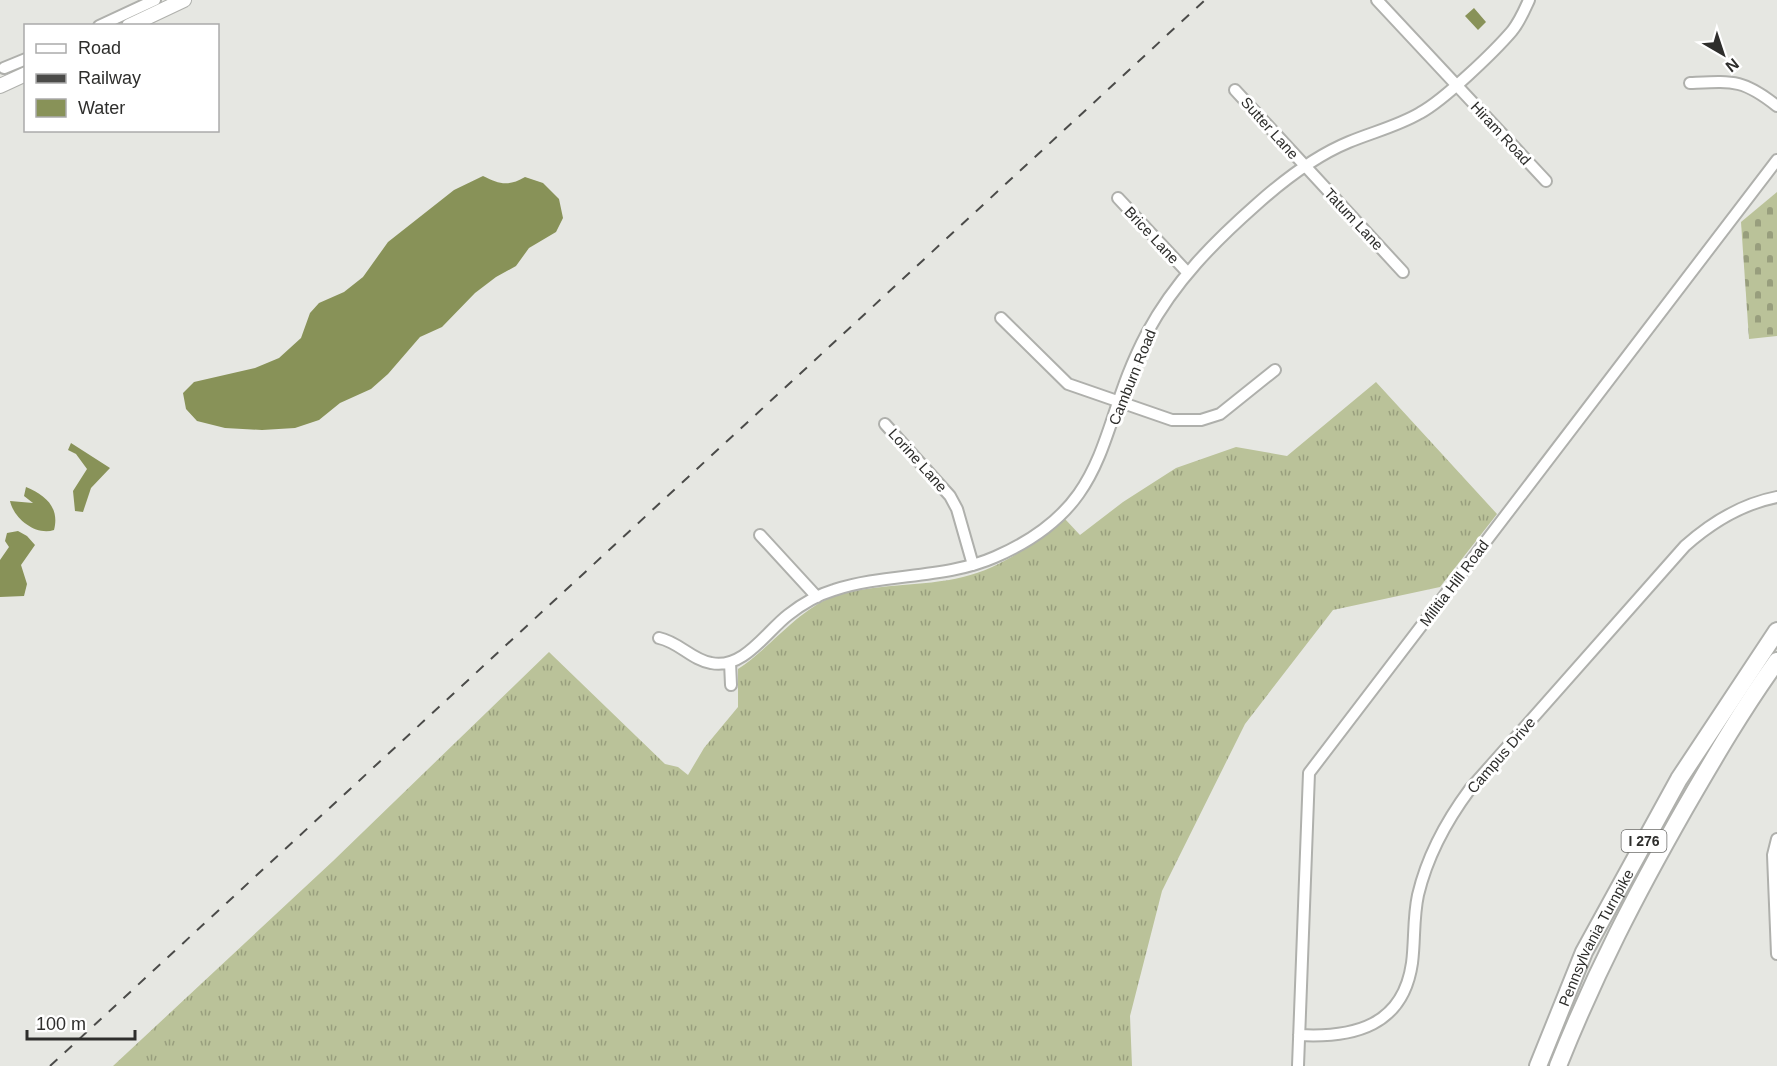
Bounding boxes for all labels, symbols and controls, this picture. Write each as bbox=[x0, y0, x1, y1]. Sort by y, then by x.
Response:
legend bbox=[24, 24, 219, 132]
north arrow bbox=[1693, 24, 1753, 84]
text: Road bbox=[78, 38, 121, 58]
text: N bbox=[1722, 55, 1742, 76]
text: Railway bbox=[78, 68, 141, 88]
street label: Sutter Lane bbox=[1238, 93, 1302, 163]
text: Water bbox=[78, 98, 125, 118]
street label: Hiram Road bbox=[1467, 98, 1535, 168]
street label: Tatum Lane bbox=[1321, 185, 1387, 253]
street label: Brice Lane bbox=[1121, 203, 1183, 267]
street label: Camburn Road bbox=[1105, 327, 1159, 427]
street label: Lorine Lane bbox=[885, 425, 951, 495]
street label: Militia Hill Road bbox=[1416, 537, 1492, 629]
street label: Campus Drive bbox=[1463, 714, 1539, 796]
road number: I 276 bbox=[1622, 830, 1666, 852]
street label: Pennsylvania Turnpike bbox=[1555, 866, 1636, 1008]
scale bar bbox=[27, 1003, 135, 1041]
text: 100 m bbox=[36, 1014, 86, 1034]

